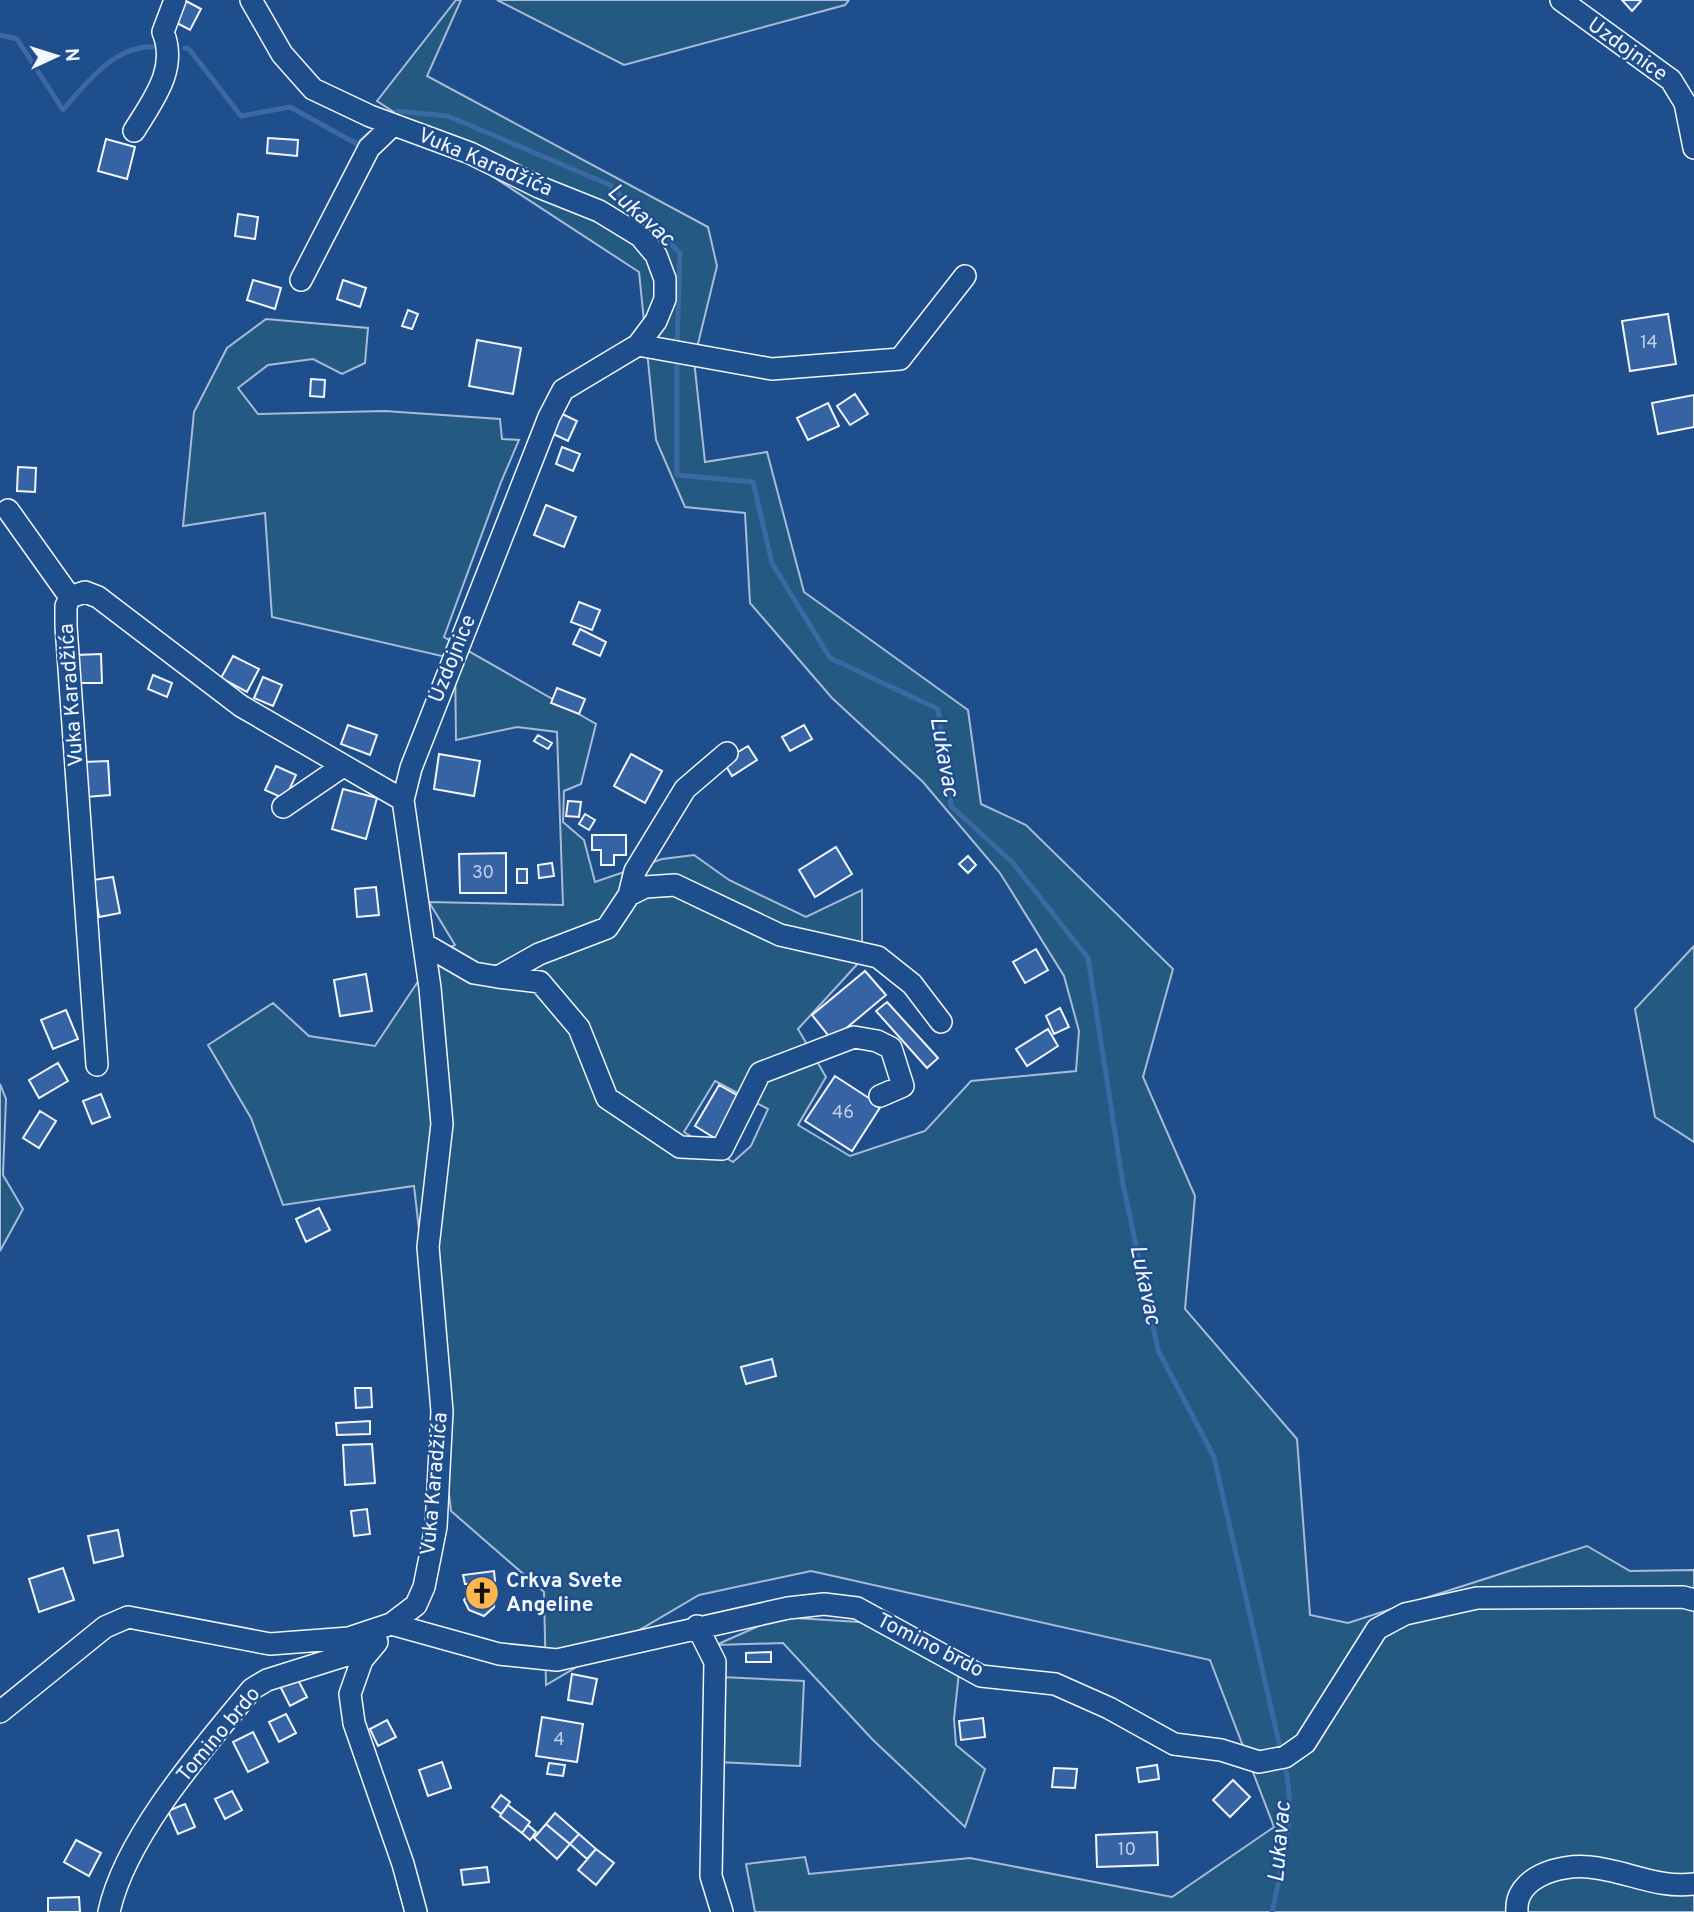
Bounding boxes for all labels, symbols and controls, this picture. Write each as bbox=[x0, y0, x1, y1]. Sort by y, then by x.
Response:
street label: Uzdojnice bbox=[1582, 12, 1672, 88]
north arrow bbox=[21, 21, 91, 91]
text: N bbox=[59, 47, 83, 63]
street label: Vuka Karadžića bbox=[414, 122, 556, 204]
water label: Lukavac bbox=[600, 178, 681, 255]
house number: 14 bbox=[1640, 332, 1658, 355]
street label: Uzdojnice bbox=[423, 611, 483, 707]
street label: Vuka Karadžića bbox=[54, 622, 90, 768]
water label: Lukavac bbox=[922, 714, 965, 800]
house number: 30 bbox=[472, 862, 494, 885]
house number: 46 bbox=[832, 1102, 854, 1125]
water label: Lukavac bbox=[1121, 1242, 1167, 1329]
street label: Vuka Karadžića bbox=[415, 1411, 455, 1557]
place label: Crkva Svete Angeline bbox=[506, 1568, 623, 1619]
church icon: Crkva Svete Angeline bbox=[463, 1574, 501, 1612]
street label: Tomino brdo bbox=[872, 1607, 988, 1685]
street label: Tomino brdo bbox=[171, 1682, 267, 1788]
house number: 4 bbox=[553, 1729, 565, 1752]
water label: Lukavac bbox=[1263, 1799, 1299, 1884]
house number: 10 bbox=[1118, 1839, 1136, 1862]

